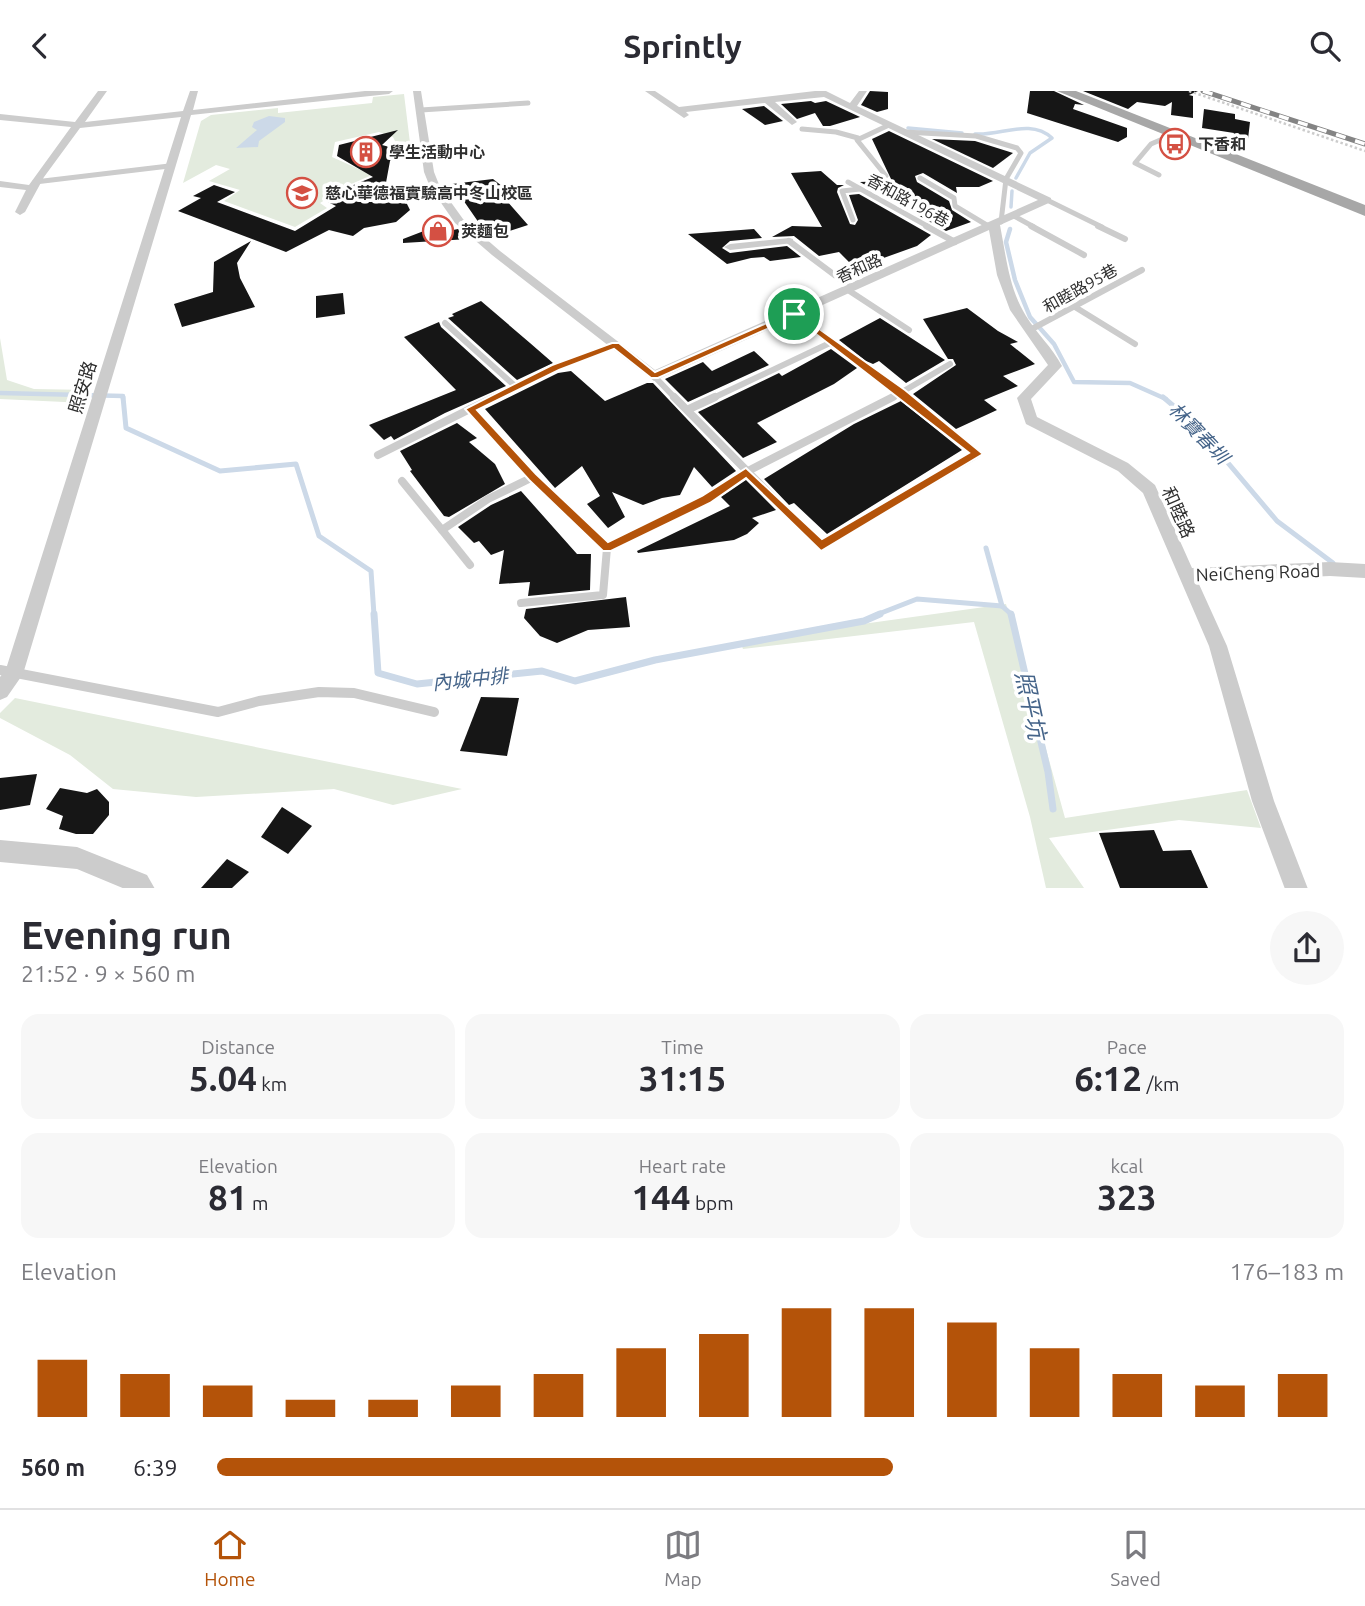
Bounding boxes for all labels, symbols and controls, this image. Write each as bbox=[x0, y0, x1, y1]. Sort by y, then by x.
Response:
icon: back bbox=[21, 27, 59, 65]
icon: search bbox=[1306, 27, 1344, 65]
text: Sprintly bbox=[623, 28, 742, 64]
bus stop icon: 下香和 bbox=[1158, 127, 1192, 161]
building icon: 學生活動中心 bbox=[349, 135, 383, 169]
place label: 下香和 bbox=[1198, 135, 1246, 153]
place label: 學生活動中心 bbox=[389, 143, 485, 161]
street label: 香和路196巷 bbox=[864, 170, 952, 230]
school or university icon: 慈心華德福實驗高中冬山校區 bbox=[285, 176, 319, 210]
place label: 慈心華德福實驗高中冬山校區 bbox=[325, 184, 533, 202]
shop icon: 莢麵包 bbox=[421, 214, 455, 248]
place label: 莢麵包 bbox=[461, 222, 509, 240]
street label: 香和路 bbox=[833, 250, 885, 286]
street label: 和睦路95巷 bbox=[1040, 260, 1120, 316]
pin bbox=[764, 284, 824, 344]
icon: arrive bbox=[775, 295, 813, 333]
street label: 照安路 bbox=[65, 358, 99, 416]
water label: 林寶春圳 bbox=[1165, 398, 1235, 470]
street label: 和睦路 bbox=[1159, 483, 1199, 541]
street label: NeiCheng Road bbox=[1195, 560, 1321, 584]
water label: 內城中排 bbox=[431, 664, 512, 694]
water label: 照平坑 bbox=[1012, 669, 1051, 744]
button: share bbox=[1270, 911, 1344, 985]
text: Evening run bbox=[21, 914, 232, 956]
text: 21:52 · 9 × 560 m bbox=[21, 961, 195, 986]
text: Distance bbox=[201, 1036, 275, 1058]
text: Time bbox=[661, 1036, 704, 1058]
text: Pace bbox=[1107, 1036, 1147, 1058]
text: 5.04 bbox=[189, 1058, 257, 1098]
text: 31:15 bbox=[639, 1058, 726, 1098]
text: 6:12 bbox=[1074, 1058, 1142, 1098]
text: km bbox=[257, 1073, 287, 1095]
text: /km bbox=[1142, 1073, 1179, 1095]
text: Elevation bbox=[199, 1155, 278, 1177]
text: Heart rate bbox=[639, 1155, 726, 1177]
text: kcal bbox=[1110, 1155, 1143, 1177]
text: 81 bbox=[208, 1177, 248, 1217]
text: 144 bbox=[631, 1177, 691, 1217]
text: 323 bbox=[1097, 1177, 1156, 1217]
text: m bbox=[248, 1192, 268, 1214]
text: bpm bbox=[691, 1192, 734, 1214]
text: Elevation bbox=[21, 1259, 117, 1284]
text: 176–183 m bbox=[1230, 1259, 1344, 1284]
text: 560 m bbox=[21, 1455, 85, 1480]
text: 6:39 bbox=[133, 1455, 178, 1480]
tab: Home bbox=[204, 1526, 255, 1590]
tab: Map bbox=[664, 1526, 702, 1590]
tab: Saved bbox=[1110, 1526, 1161, 1590]

